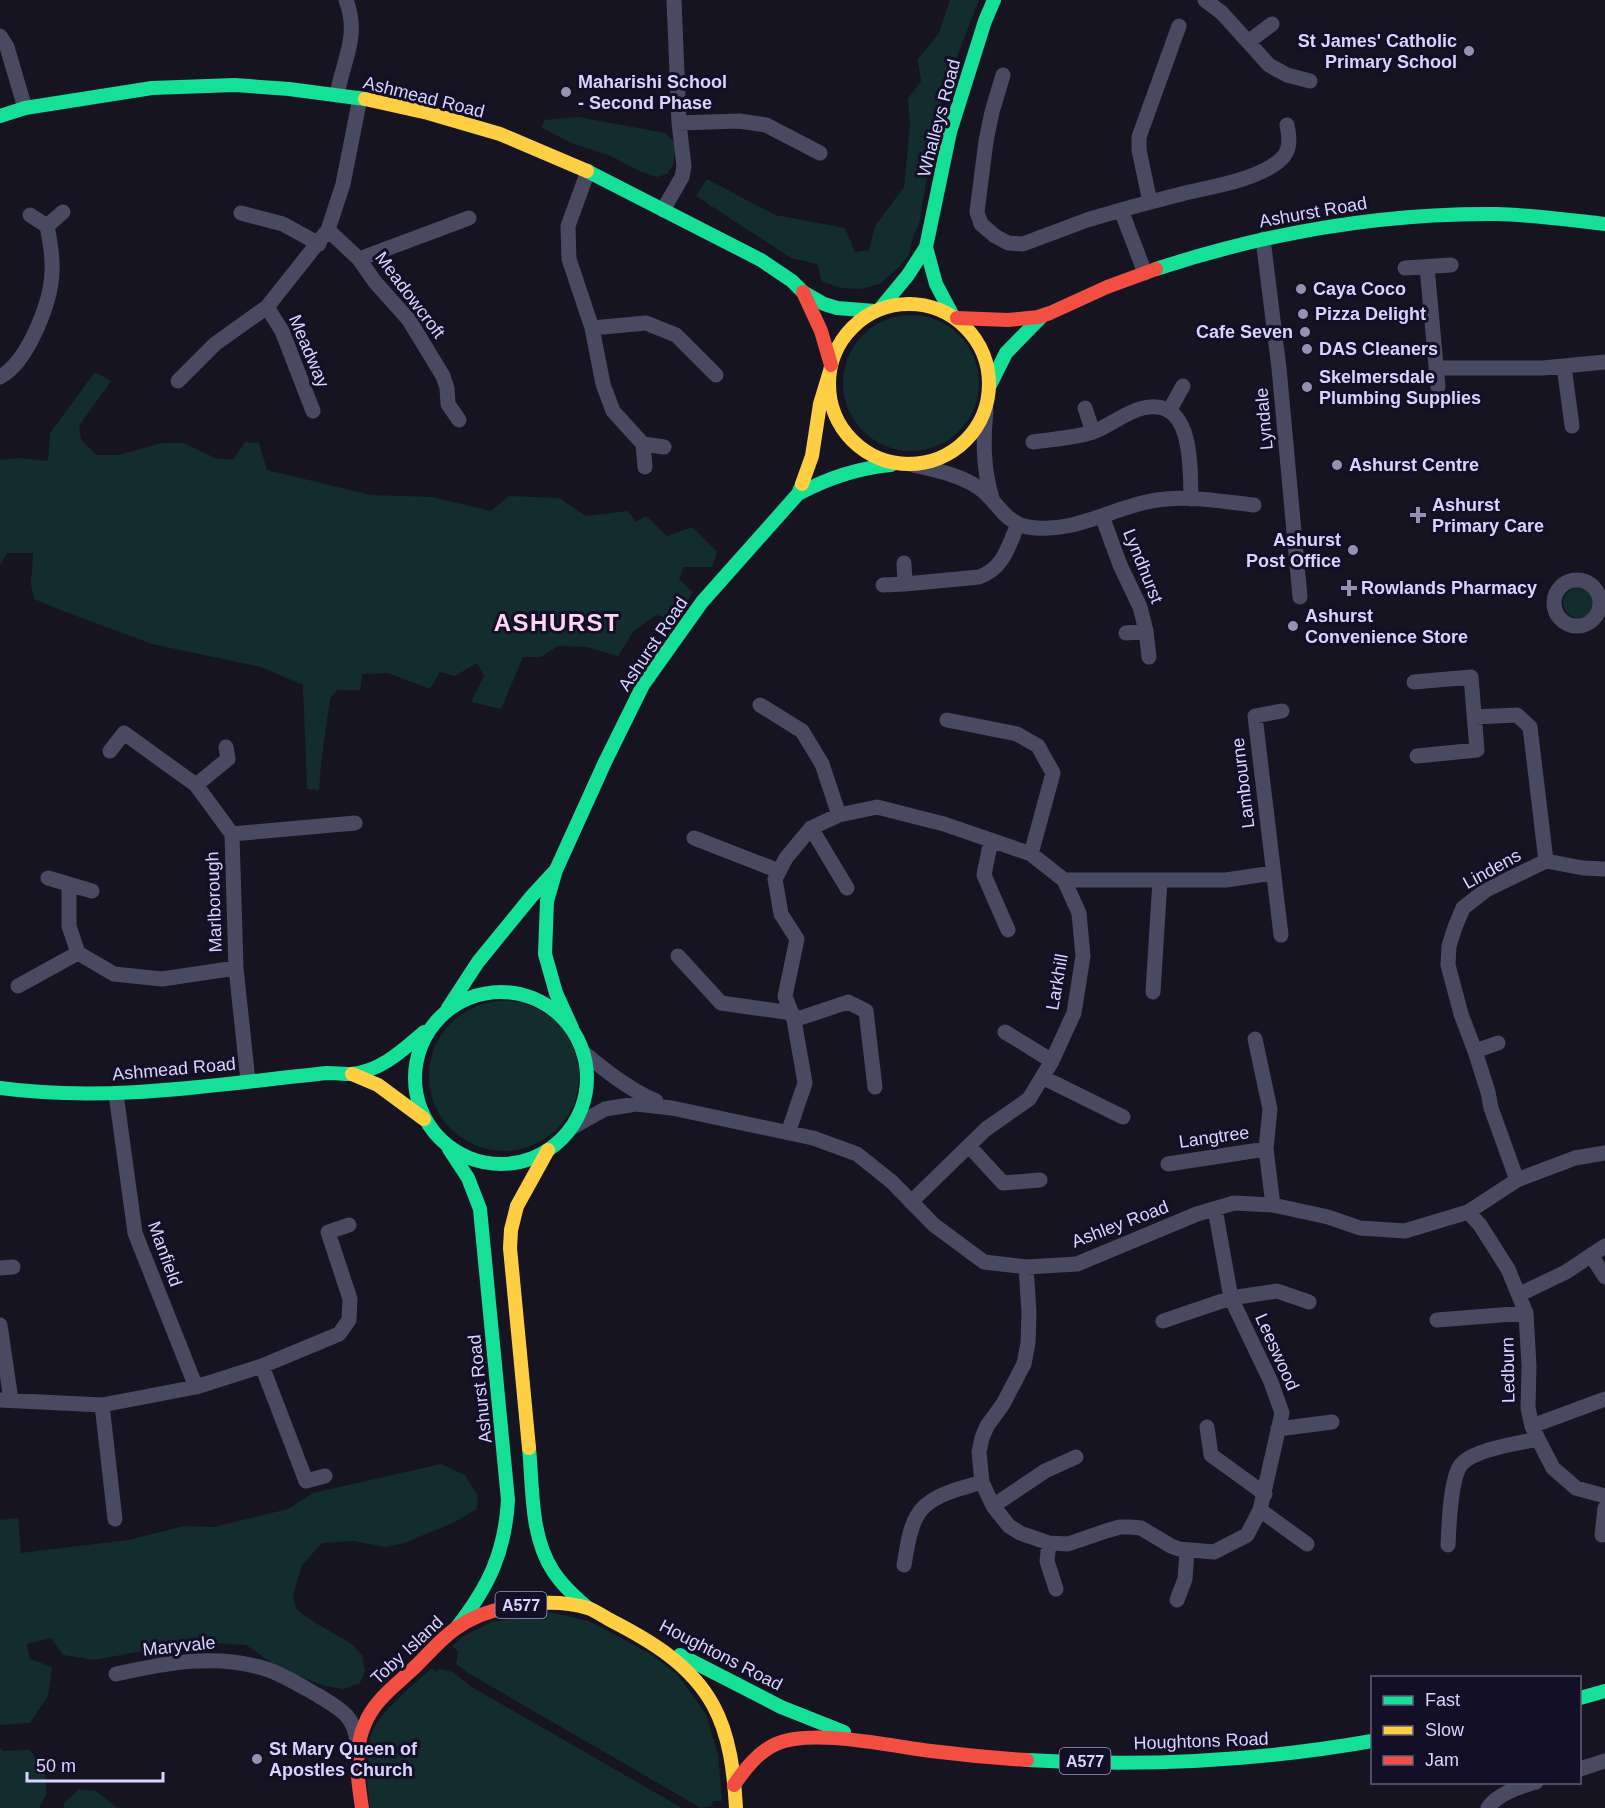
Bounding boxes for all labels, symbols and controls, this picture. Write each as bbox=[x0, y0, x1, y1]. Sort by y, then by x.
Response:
place label: St James' Catholic Primary School bbox=[1298, 31, 1457, 72]
marker: St James' Catholic Primary School bbox=[1462, 44, 1476, 58]
street label: Whalleys Road bbox=[914, 57, 964, 179]
street label: Ashmead Road bbox=[361, 72, 487, 122]
place label: Maharishi School - Second Phase bbox=[578, 72, 727, 113]
marker: Maharishi School - Second Phase bbox=[559, 85, 573, 99]
street label: Ashurst Road bbox=[1258, 193, 1368, 231]
street label: Meadowcroft bbox=[371, 248, 449, 342]
place label: Caya Coco bbox=[1313, 279, 1406, 299]
marker: Caya Coco bbox=[1294, 282, 1308, 296]
place label: Pizza Delight bbox=[1315, 304, 1426, 324]
marker: Pizza Delight bbox=[1296, 307, 1310, 321]
street label: Meadway bbox=[285, 312, 333, 390]
place label: Cafe Seven bbox=[1196, 322, 1293, 342]
marker: Cafe Seven bbox=[1298, 325, 1312, 339]
place label: DAS Cleaners bbox=[1319, 339, 1438, 359]
marker: DAS Cleaners bbox=[1300, 342, 1314, 356]
place label: Skelmersdale Plumbing Supplies bbox=[1319, 367, 1481, 408]
marker: Skelmersdale Plumbing Supplies bbox=[1300, 380, 1314, 394]
street label: Lyndale bbox=[1251, 387, 1277, 451]
place label: Ashurst Centre bbox=[1349, 455, 1479, 475]
marker: Ashurst Centre bbox=[1330, 458, 1344, 472]
place label: Ashurst Primary Care bbox=[1432, 495, 1544, 536]
marker: Ashurst Primary Care bbox=[1409, 506, 1427, 524]
street label: Lyndhurst bbox=[1119, 526, 1167, 606]
place label: Ashurst Post Office bbox=[1246, 530, 1341, 571]
marker: Ashurst Post Office bbox=[1346, 543, 1360, 557]
place label: Rowlands Pharmacy bbox=[1361, 578, 1537, 598]
marker: Rowlands Pharmacy bbox=[1342, 581, 1356, 595]
street label: Ashurst Road bbox=[614, 593, 692, 695]
place label: Ashurst Convenience Store bbox=[1305, 606, 1468, 647]
district label: ASHURST bbox=[494, 609, 620, 636]
marker: Ashurst Convenience Store bbox=[1286, 619, 1300, 633]
street label: Lambourne bbox=[1228, 737, 1258, 829]
street label: Lindens bbox=[1460, 845, 1524, 893]
street label: Marlborough bbox=[202, 851, 226, 953]
street label: Larkhill bbox=[1042, 952, 1072, 1012]
street label: Ashmead Road bbox=[111, 1054, 237, 1084]
street label: Langtree bbox=[1177, 1122, 1251, 1152]
street label: Ashley Road bbox=[1069, 1196, 1171, 1252]
street label: Manfield bbox=[144, 1219, 186, 1289]
street label: Leeswood bbox=[1251, 1310, 1303, 1394]
street label: Ashurst Road bbox=[464, 1334, 496, 1444]
street label: Ledburn bbox=[1497, 1337, 1519, 1403]
road number: A577 bbox=[496, 1592, 546, 1618]
street label: Toby Island bbox=[367, 1612, 447, 1688]
street label: Houghtons Road bbox=[656, 1615, 786, 1695]
street label: Maryvale bbox=[142, 1632, 216, 1660]
legend bbox=[1371, 1676, 1581, 1784]
text: Fast bbox=[1425, 1690, 1460, 1710]
text: Slow bbox=[1425, 1720, 1465, 1740]
street label: Houghtons Road bbox=[1133, 1729, 1269, 1753]
place label: St Mary Queen of Apostles Church bbox=[269, 1739, 418, 1780]
scale bar bbox=[27, 1745, 164, 1783]
road number: A577 bbox=[1060, 1748, 1110, 1774]
text: Jam bbox=[1425, 1750, 1459, 1770]
marker: St Mary Queen of Apostles Church bbox=[250, 1752, 264, 1766]
text: 50 m bbox=[36, 1756, 76, 1776]

